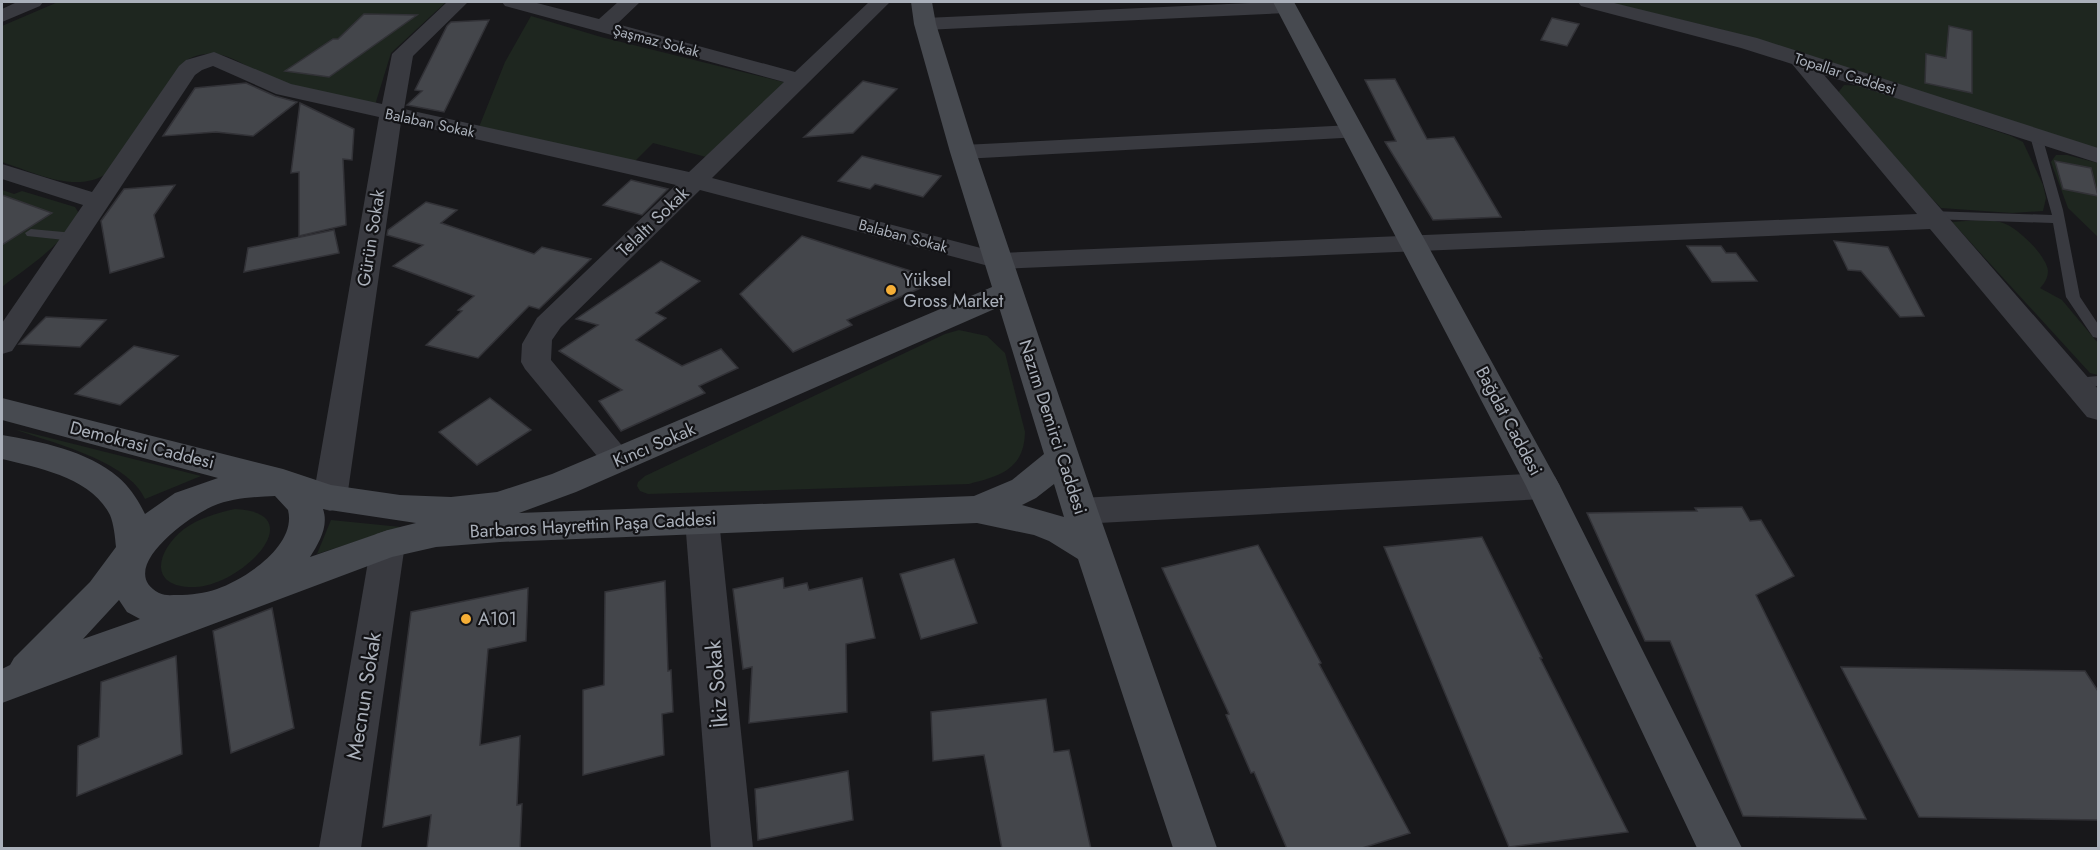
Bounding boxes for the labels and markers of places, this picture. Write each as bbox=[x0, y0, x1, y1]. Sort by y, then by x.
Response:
place label: Yüksel Gross Market bbox=[903, 267, 1004, 314]
marker: Yüksel Gross Market bbox=[884, 283, 898, 297]
place label: A101 bbox=[478, 606, 517, 632]
marker: A101 bbox=[459, 612, 473, 626]

